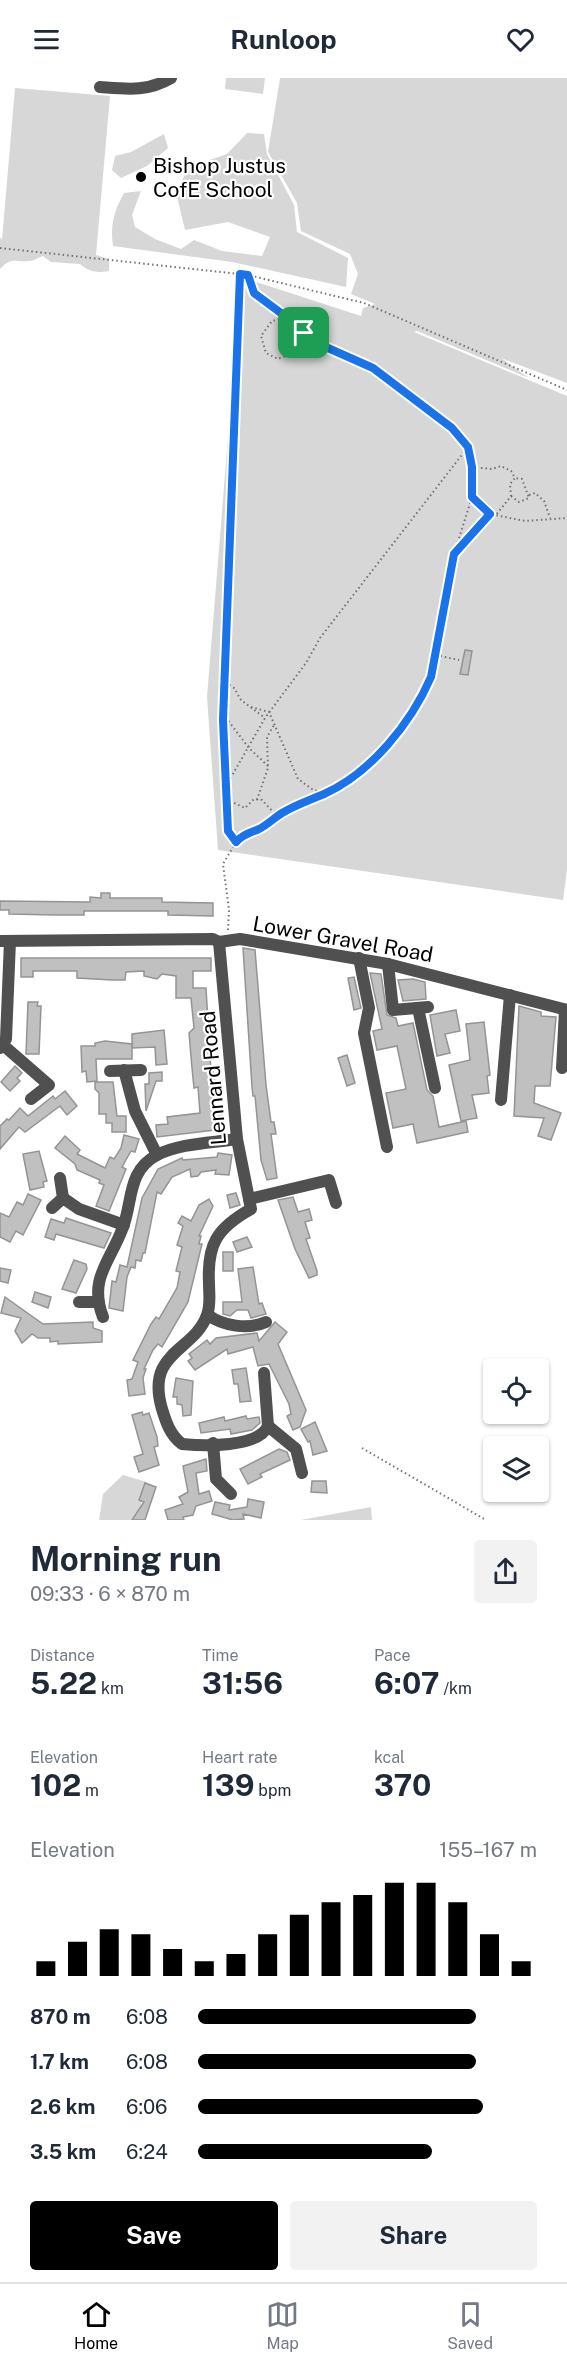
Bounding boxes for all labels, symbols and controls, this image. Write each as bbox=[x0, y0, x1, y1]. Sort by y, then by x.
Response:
icon: menu bbox=[30, 23, 63, 56]
text: Runloop bbox=[230, 23, 337, 55]
icon: heart bbox=[504, 23, 537, 56]
place label: Bishop Justus CofE School bbox=[153, 153, 286, 202]
marker: Bishop Justus CofE School bbox=[134, 170, 148, 184]
pin bbox=[278, 307, 329, 358]
icon: arrive bbox=[287, 316, 320, 349]
street label: Lower Gravel Road bbox=[251, 911, 435, 967]
street label: Lennard Road bbox=[195, 1010, 231, 1146]
map controls bbox=[483, 1358, 549, 1502]
button: locate bbox=[483, 1358, 549, 1424]
button: layers bbox=[483, 1436, 549, 1502]
text: Morning run bbox=[30, 1540, 222, 1578]
button: share bbox=[474, 1540, 537, 1603]
text: 09:33 · 6 × 870 m bbox=[30, 1582, 190, 1606]
text: Distance bbox=[30, 1646, 95, 1665]
text: Time bbox=[202, 1646, 238, 1665]
text: Pace bbox=[374, 1646, 411, 1665]
text: 5.22 bbox=[30, 1665, 97, 1701]
text: 31:56 bbox=[202, 1665, 283, 1701]
text: 6:07 bbox=[374, 1665, 440, 1701]
text: km bbox=[97, 1679, 124, 1698]
text: /km bbox=[440, 1679, 472, 1698]
text: Elevation bbox=[30, 1748, 98, 1767]
text: Heart rate bbox=[202, 1748, 278, 1767]
text: kcal bbox=[374, 1748, 405, 1767]
text: 102 bbox=[30, 1767, 81, 1803]
text: 139 bbox=[202, 1767, 254, 1803]
text: 370 bbox=[374, 1767, 431, 1803]
text: m bbox=[81, 1781, 99, 1800]
text: bpm bbox=[254, 1781, 291, 1800]
text: Elevation bbox=[30, 1838, 115, 1862]
text: 155–167 m bbox=[439, 1838, 537, 1862]
text: 870 m bbox=[30, 2005, 91, 2029]
text: 6:08 bbox=[126, 2005, 168, 2029]
text: 1.7 km bbox=[30, 2050, 89, 2074]
text: 6:08 bbox=[126, 2050, 168, 2074]
text: 2.6 km bbox=[30, 2095, 95, 2119]
text: 6:06 bbox=[126, 2095, 168, 2119]
text: 3.5 km bbox=[30, 2140, 96, 2164]
text: 6:24 bbox=[126, 2140, 168, 2164]
button: Save bbox=[30, 2201, 278, 2270]
button: Share bbox=[290, 2201, 537, 2270]
tab: Home bbox=[74, 2298, 118, 2353]
tab: Map bbox=[266, 2298, 299, 2353]
tab: Saved bbox=[447, 2298, 493, 2353]

